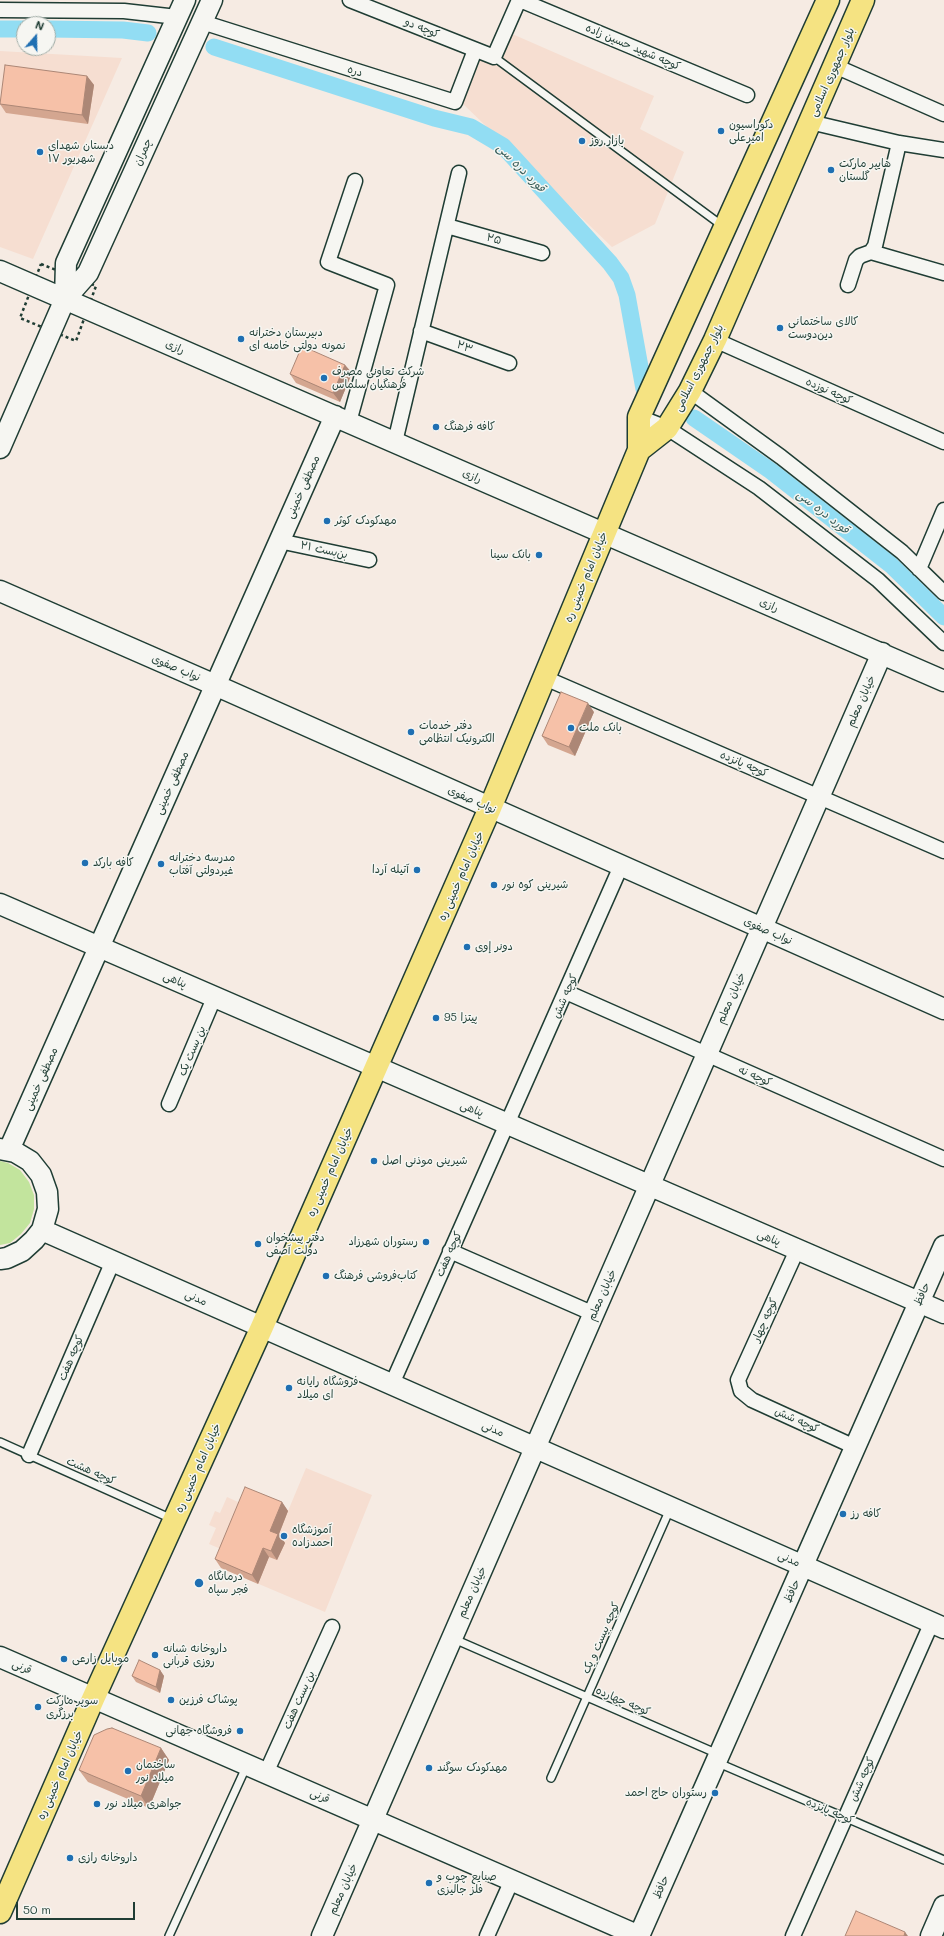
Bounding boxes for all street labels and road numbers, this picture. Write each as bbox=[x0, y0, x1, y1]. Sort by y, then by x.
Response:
street label: کوچه دو bbox=[403, 15, 441, 41]
street label: کوچه شهید حسین زاده bbox=[584, 21, 682, 73]
street label: بلوار جمهوری اسلامی bbox=[806, 25, 858, 119]
street label: دره bbox=[346, 62, 364, 80]
street label: چمران bbox=[131, 136, 155, 168]
street label: ۲۵ bbox=[485, 231, 503, 247]
street label: بلوار جمهوری اسلامی bbox=[671, 322, 727, 414]
street label: رازی bbox=[163, 337, 187, 357]
street label: ۲۳ bbox=[455, 338, 475, 356]
street label: کوچه نوزده bbox=[804, 375, 854, 407]
street label: مصطفی خمینی bbox=[283, 453, 323, 521]
street label: رازی bbox=[460, 466, 484, 486]
street label: خیابان امام خمینی ره bbox=[562, 530, 610, 624]
street label: بن‌بست ۲۱ bbox=[299, 539, 349, 561]
street label: رازی bbox=[757, 595, 781, 615]
street label: نواب صفوی bbox=[150, 652, 202, 684]
street label: خیابان معلم bbox=[844, 673, 878, 729]
street label: کوچه پانزده bbox=[718, 748, 770, 780]
street label: مصطفی خمینی bbox=[152, 749, 192, 817]
street label: نواب صفوی bbox=[446, 783, 498, 817]
street label: خیابان امام خمینی ره bbox=[435, 829, 487, 923]
street label: نواب صفوی bbox=[742, 914, 794, 948]
street label: پناهی bbox=[161, 969, 189, 991]
street label: خیابان معلم bbox=[714, 970, 748, 1026]
street label: کوچه شش bbox=[549, 972, 581, 1020]
street label: بن بست یک bbox=[176, 1024, 208, 1078]
street label: مصطفی خمینی bbox=[21, 1045, 61, 1113]
street label: کوچه نه bbox=[736, 1063, 774, 1089]
street label: پناهی bbox=[458, 1098, 486, 1120]
street label: خیابان امام خمینی ره bbox=[304, 1125, 356, 1219]
street label: پناهی bbox=[755, 1227, 783, 1249]
street label: کوچه هفت bbox=[433, 1229, 465, 1279]
street label: خیابان معلم bbox=[585, 1267, 619, 1323]
street label: حافظ bbox=[911, 1280, 933, 1308]
street label: مدنی bbox=[183, 1287, 209, 1309]
street label: کوچه چهار bbox=[749, 1296, 781, 1344]
street label: کوچه هفت bbox=[56, 1333, 86, 1383]
street label: کوچه شش bbox=[773, 1404, 821, 1436]
street label: مدنی bbox=[480, 1418, 506, 1440]
street label: خیابان امام خمینی ره bbox=[172, 1421, 224, 1515]
street label: کوچه هشت bbox=[64, 1454, 118, 1488]
street label: مدنی bbox=[776, 1548, 802, 1570]
street label: خیابان معلم bbox=[455, 1564, 489, 1620]
street label: حافظ bbox=[781, 1577, 803, 1605]
street label: کوچه بیست و یک bbox=[579, 1600, 623, 1676]
street label: قرنی bbox=[10, 1657, 34, 1677]
street label: بن بست هفت bbox=[280, 1669, 318, 1731]
street label: کوچه چهارده bbox=[594, 1684, 652, 1718]
street label: خیابان امام خمینی ره bbox=[34, 1728, 86, 1822]
street label: کوچه شش bbox=[846, 1755, 878, 1803]
street label: قرنی bbox=[308, 1786, 332, 1806]
street label: کوچه پانزده bbox=[804, 1795, 856, 1827]
street label: خیابان معلم bbox=[326, 1861, 360, 1917]
street label: حافظ bbox=[650, 1873, 672, 1901]

